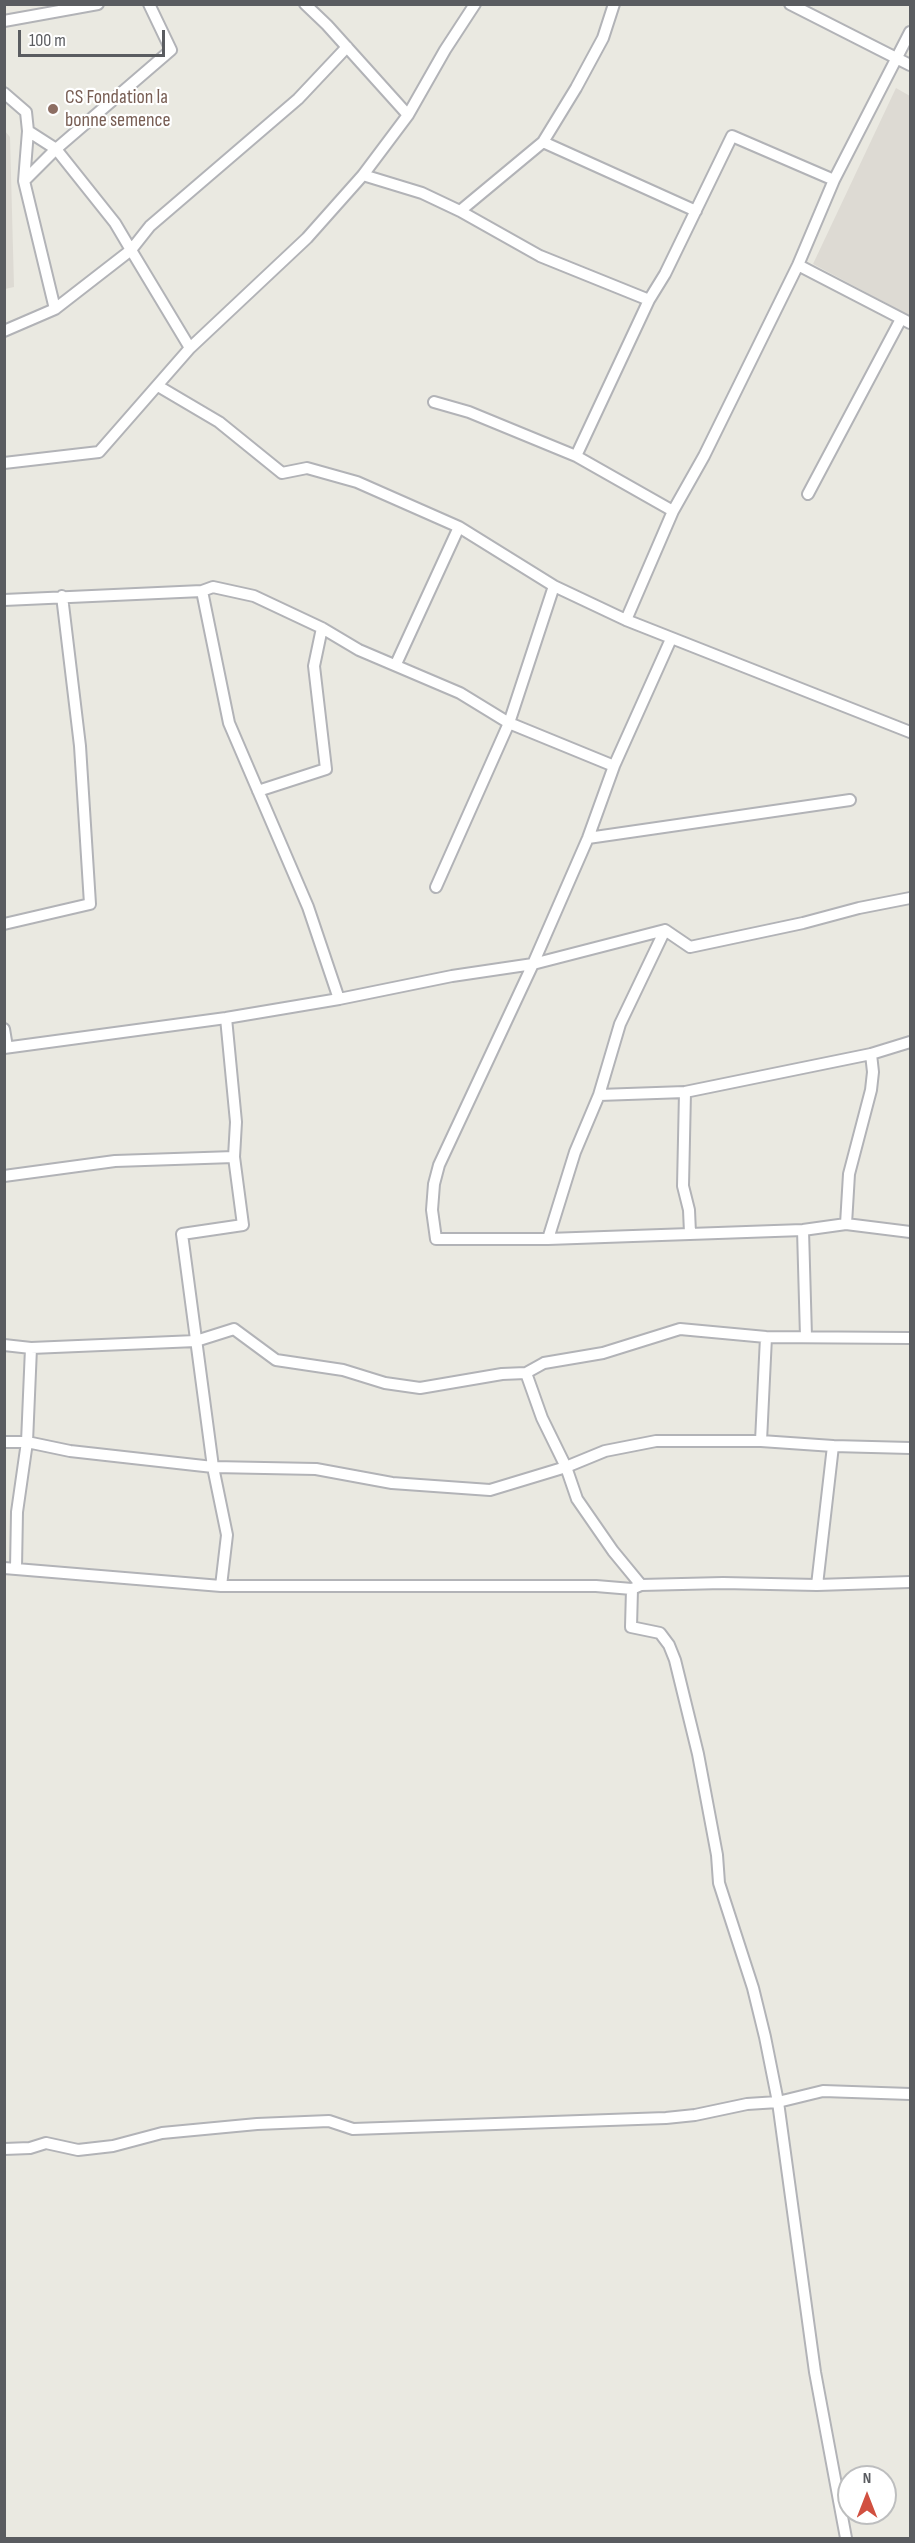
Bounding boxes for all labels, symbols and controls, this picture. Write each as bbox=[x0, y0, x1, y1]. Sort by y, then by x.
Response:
scale bar bbox=[21, 18, 168, 56]
text: 100 m bbox=[29, 30, 66, 51]
place label: CS Fondation la bonne semence bbox=[65, 86, 171, 133]
marker: CS Fondation la bonne semence bbox=[46, 102, 60, 116]
north arrow bbox=[837, 2465, 897, 2525]
text: N bbox=[863, 2469, 871, 2488]

